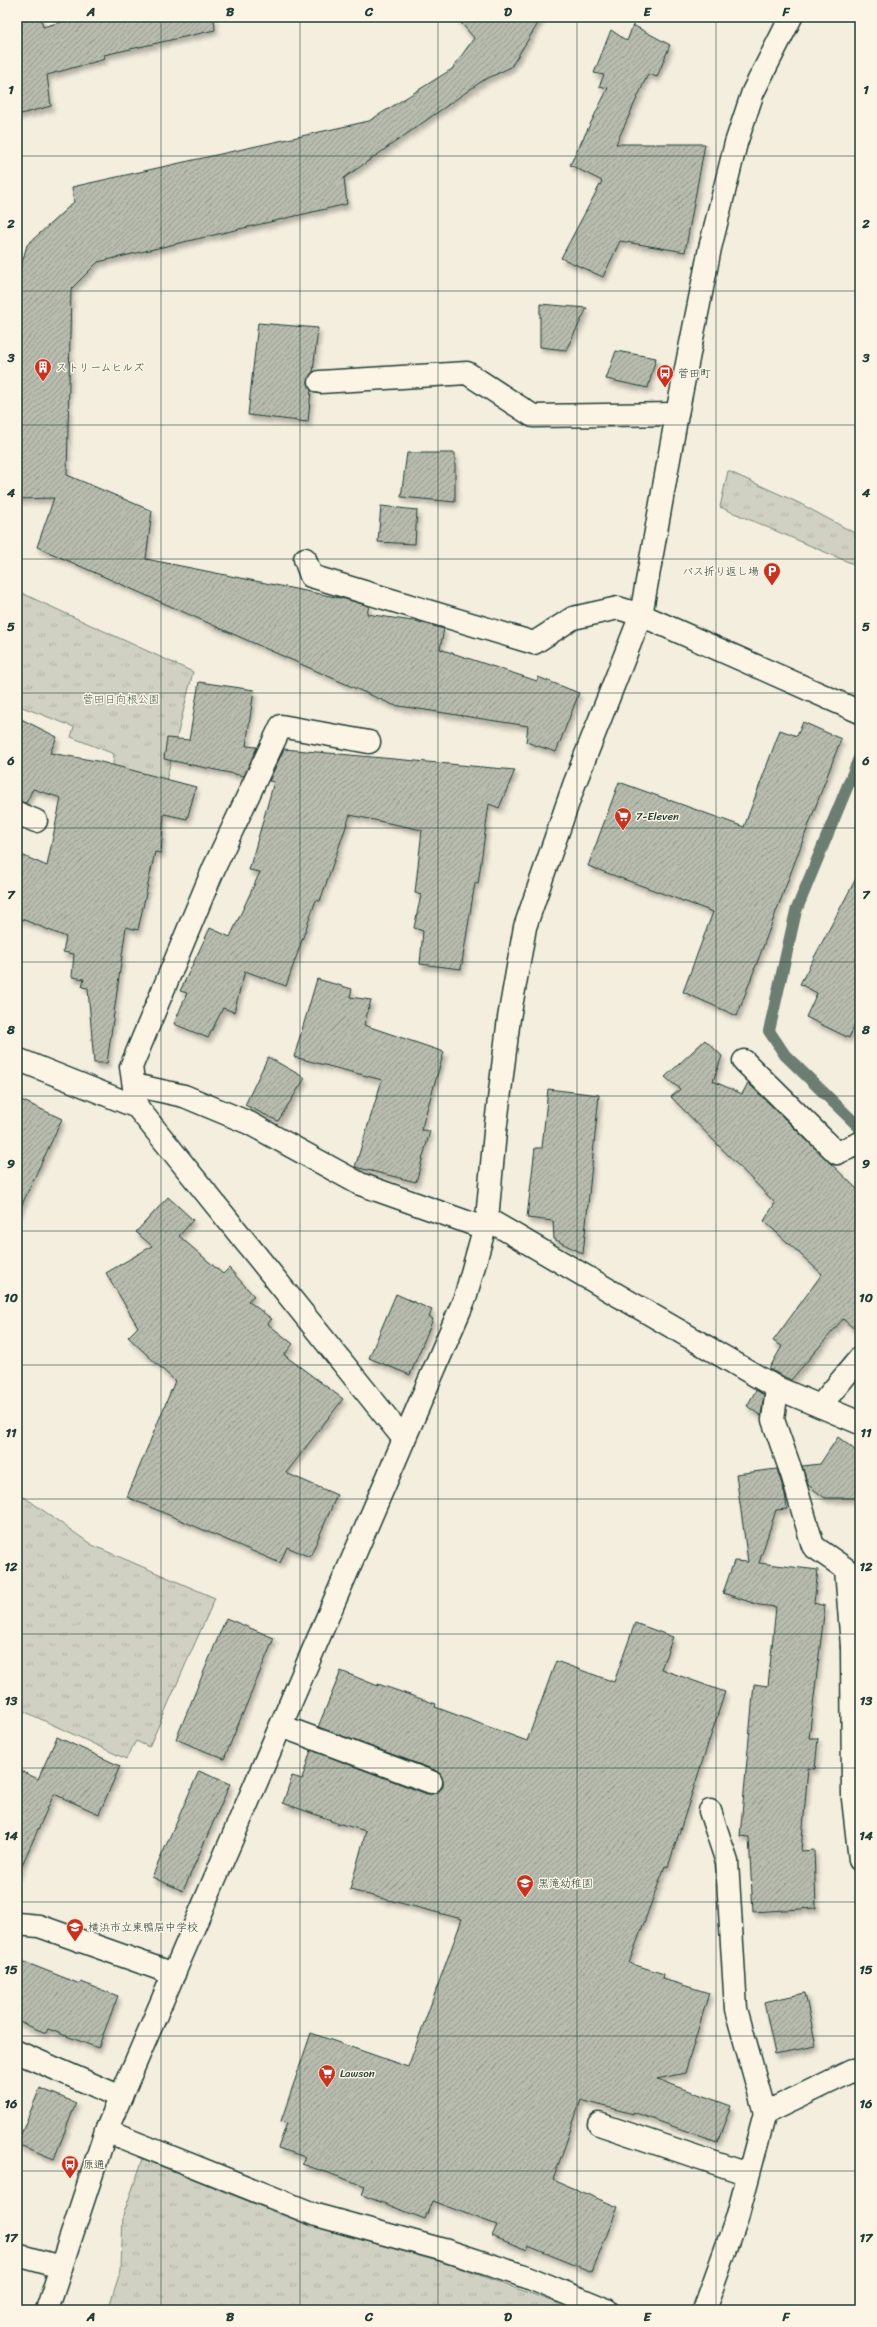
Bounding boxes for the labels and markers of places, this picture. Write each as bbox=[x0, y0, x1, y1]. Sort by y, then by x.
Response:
building icon: ストリームヒルズ bbox=[33, 357, 53, 382]
place label: ストリームヒルズ bbox=[56, 358, 144, 377]
bus stop icon: 菅田町 bbox=[655, 363, 675, 388]
place label: 菅田町 bbox=[678, 364, 711, 383]
parking icon: バス折り返し場 bbox=[762, 561, 782, 586]
place label: バス折り返し場 bbox=[682, 562, 759, 581]
supermarket icon: 7-Eleven bbox=[613, 806, 633, 831]
place label: 7-Eleven bbox=[636, 807, 679, 826]
school or university icon: 黒滝幼稚園 bbox=[515, 1873, 535, 1898]
place label: 黒滝幼稚園 bbox=[538, 1874, 593, 1893]
school or university icon: 横浜市立東鴨居中学校 bbox=[65, 1917, 85, 1942]
place label: 横浜市立東鴨居中学校 bbox=[88, 1918, 198, 1937]
supermarket icon: Lawson bbox=[317, 2063, 337, 2088]
place label: Lawson bbox=[340, 2064, 375, 2083]
bus stop icon: 原通 bbox=[60, 2154, 80, 2179]
place label: 原通 bbox=[83, 2155, 105, 2174]

